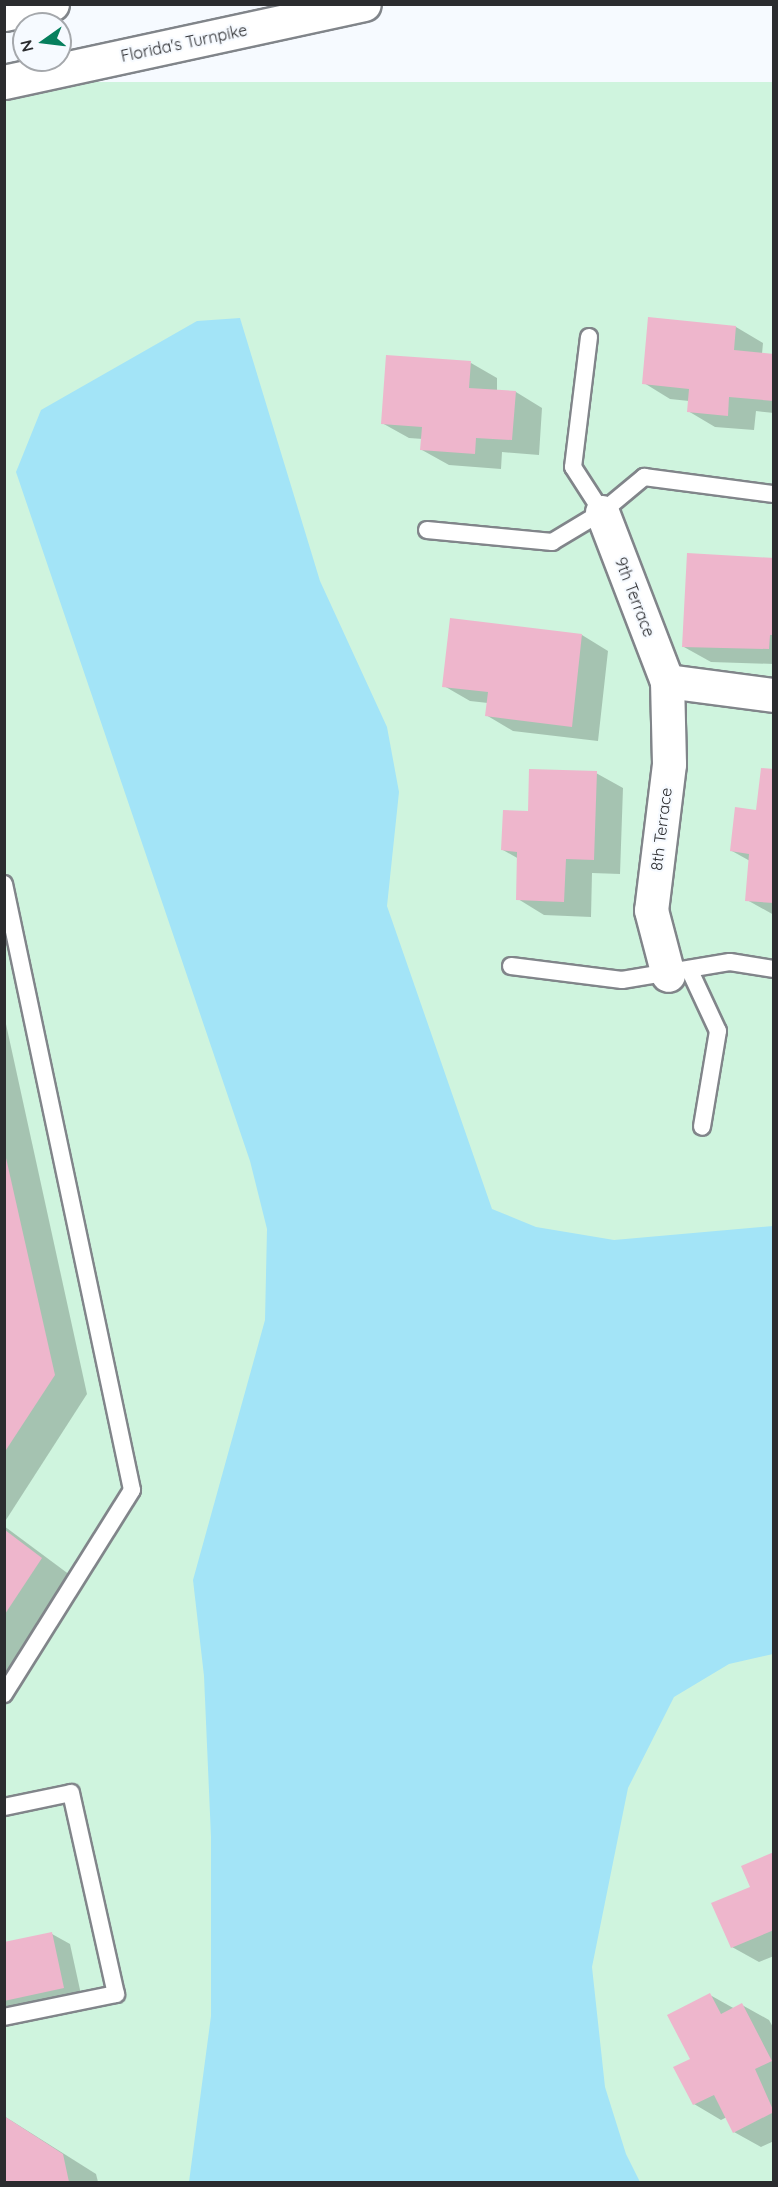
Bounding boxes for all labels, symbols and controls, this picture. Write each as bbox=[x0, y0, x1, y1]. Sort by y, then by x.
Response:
north arrow bbox=[12, 12, 72, 72]
street label: Florida's Turnpike bbox=[119, 20, 249, 66]
text: N bbox=[15, 38, 38, 54]
street label: 9th Terrace bbox=[611, 554, 659, 640]
street label: 8th Terrace bbox=[646, 786, 676, 872]

